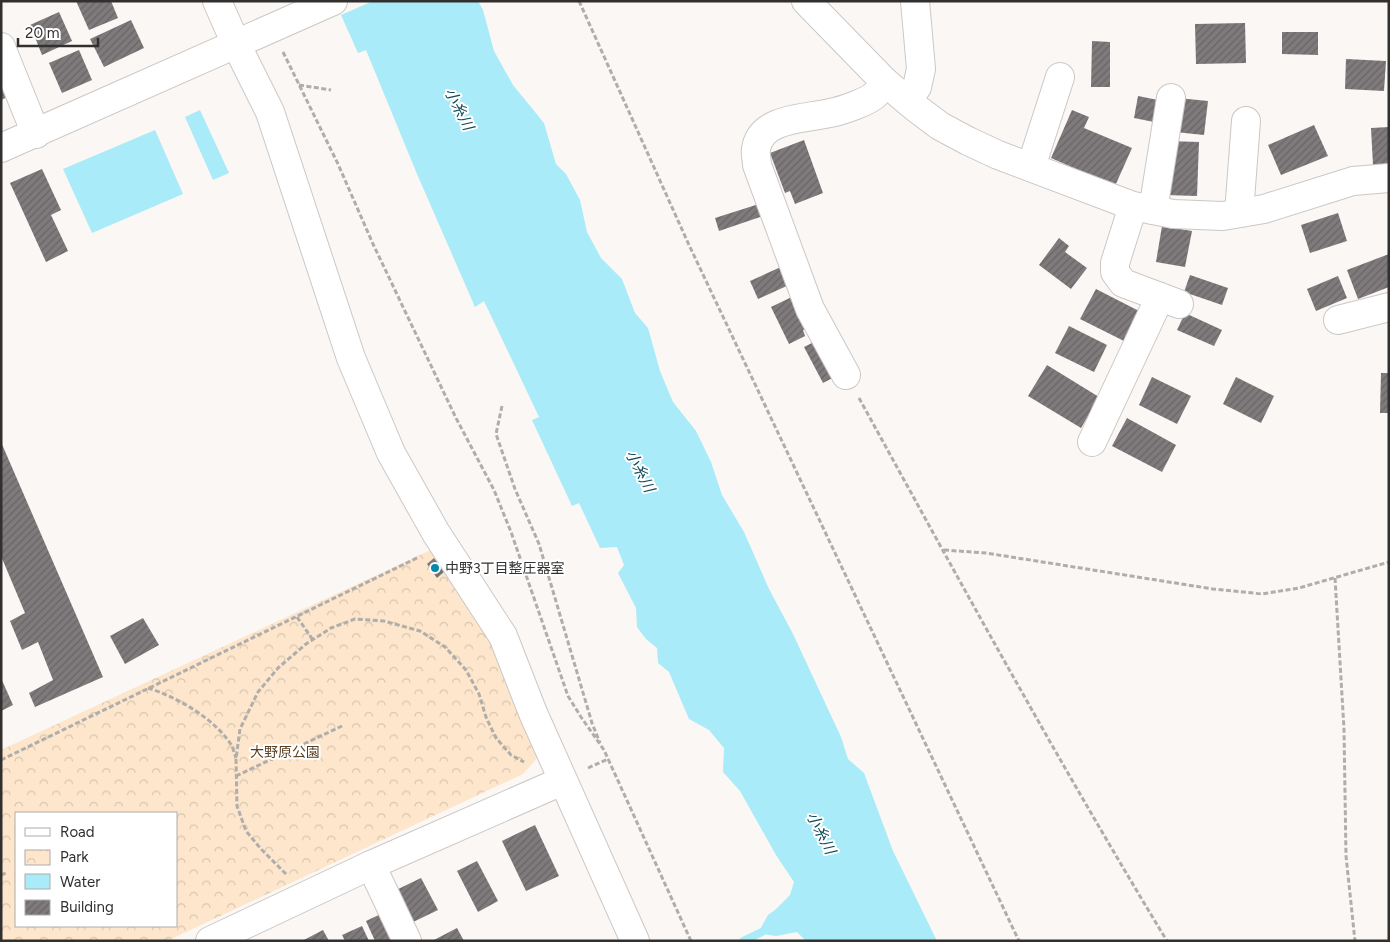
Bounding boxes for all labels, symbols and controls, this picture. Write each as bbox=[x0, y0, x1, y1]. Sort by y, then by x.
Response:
scale bar bbox=[18, 15, 98, 47]
text: 20 m bbox=[25, 24, 59, 42]
water label: 小糸川 bbox=[441, 85, 478, 135]
water label: 小糸川 bbox=[622, 447, 659, 497]
place label: 中野3丁目整圧器室 bbox=[445, 560, 565, 577]
marker: 中野3丁目整圧器室 bbox=[429, 562, 441, 574]
park label: 大野原公園 bbox=[250, 744, 320, 761]
water label: 小糸川 bbox=[803, 809, 840, 859]
legend bbox=[15, 812, 178, 927]
text: Road bbox=[60, 823, 95, 841]
text: Park bbox=[60, 848, 89, 866]
text: Water bbox=[60, 873, 100, 891]
text: Building bbox=[60, 898, 114, 916]

